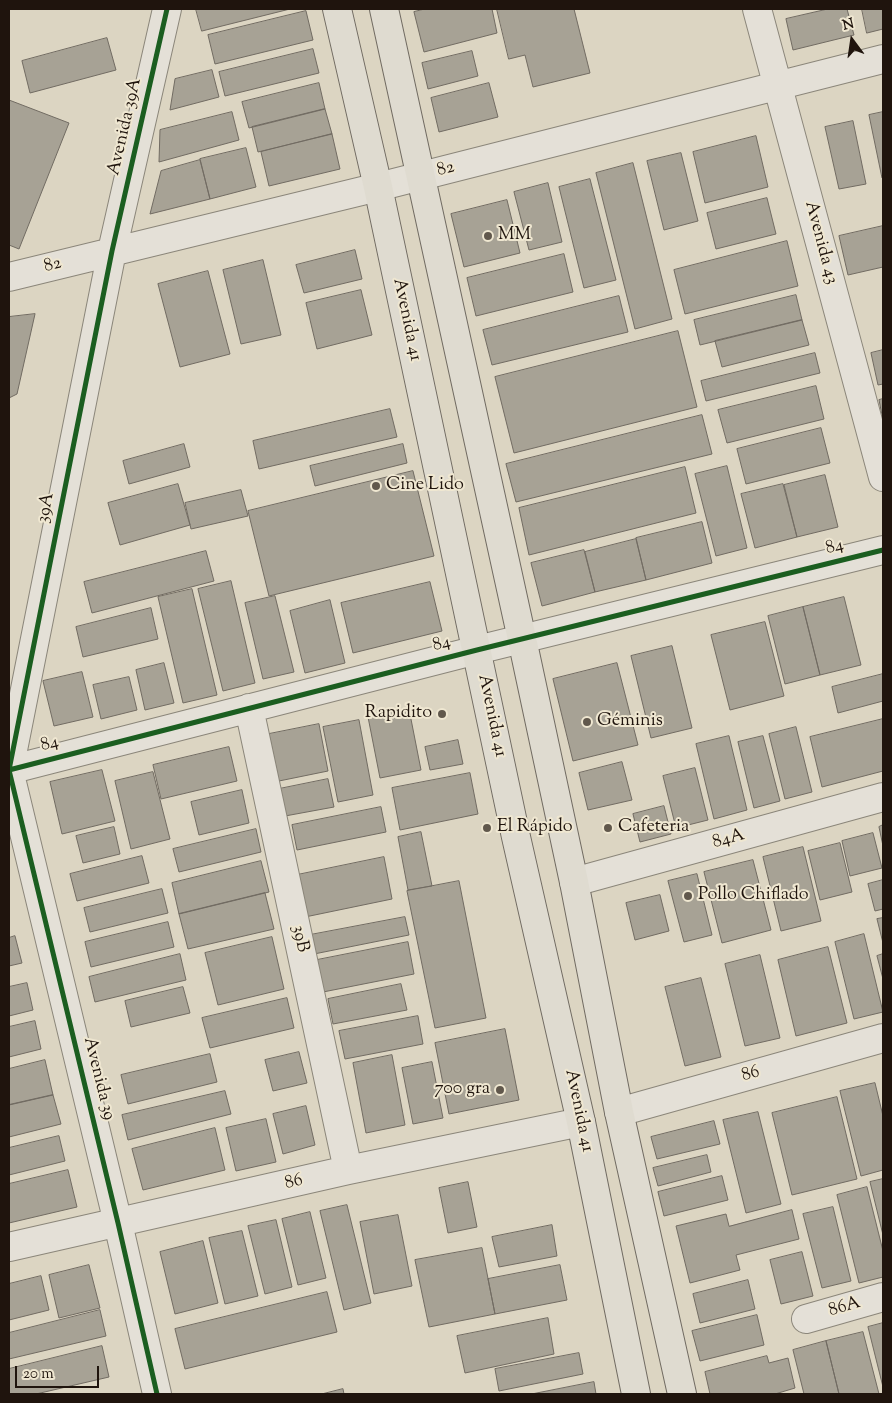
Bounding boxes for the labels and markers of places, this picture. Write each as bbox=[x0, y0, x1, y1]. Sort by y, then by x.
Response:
place label: MM bbox=[498, 225, 531, 247]
marker: MM bbox=[482, 230, 494, 242]
place label: Cine Lido bbox=[386, 475, 464, 497]
marker: Cine Lido bbox=[370, 480, 382, 492]
place label: Rapidito bbox=[365, 703, 432, 725]
marker: Rapidito bbox=[436, 708, 448, 720]
place label: Géminis bbox=[597, 711, 663, 733]
marker: Géminis bbox=[581, 716, 593, 728]
place label: El Rápido bbox=[497, 817, 573, 839]
place label: Cafeteria bbox=[618, 817, 689, 839]
marker: El Rápido bbox=[481, 822, 493, 834]
marker: Cafeteria bbox=[602, 822, 614, 834]
place label: Pollo Chiflado bbox=[698, 885, 809, 907]
marker: Pollo Chiflado bbox=[682, 890, 694, 902]
place label: 700 gra bbox=[435, 1079, 490, 1101]
marker: 700 gra bbox=[494, 1084, 506, 1096]

